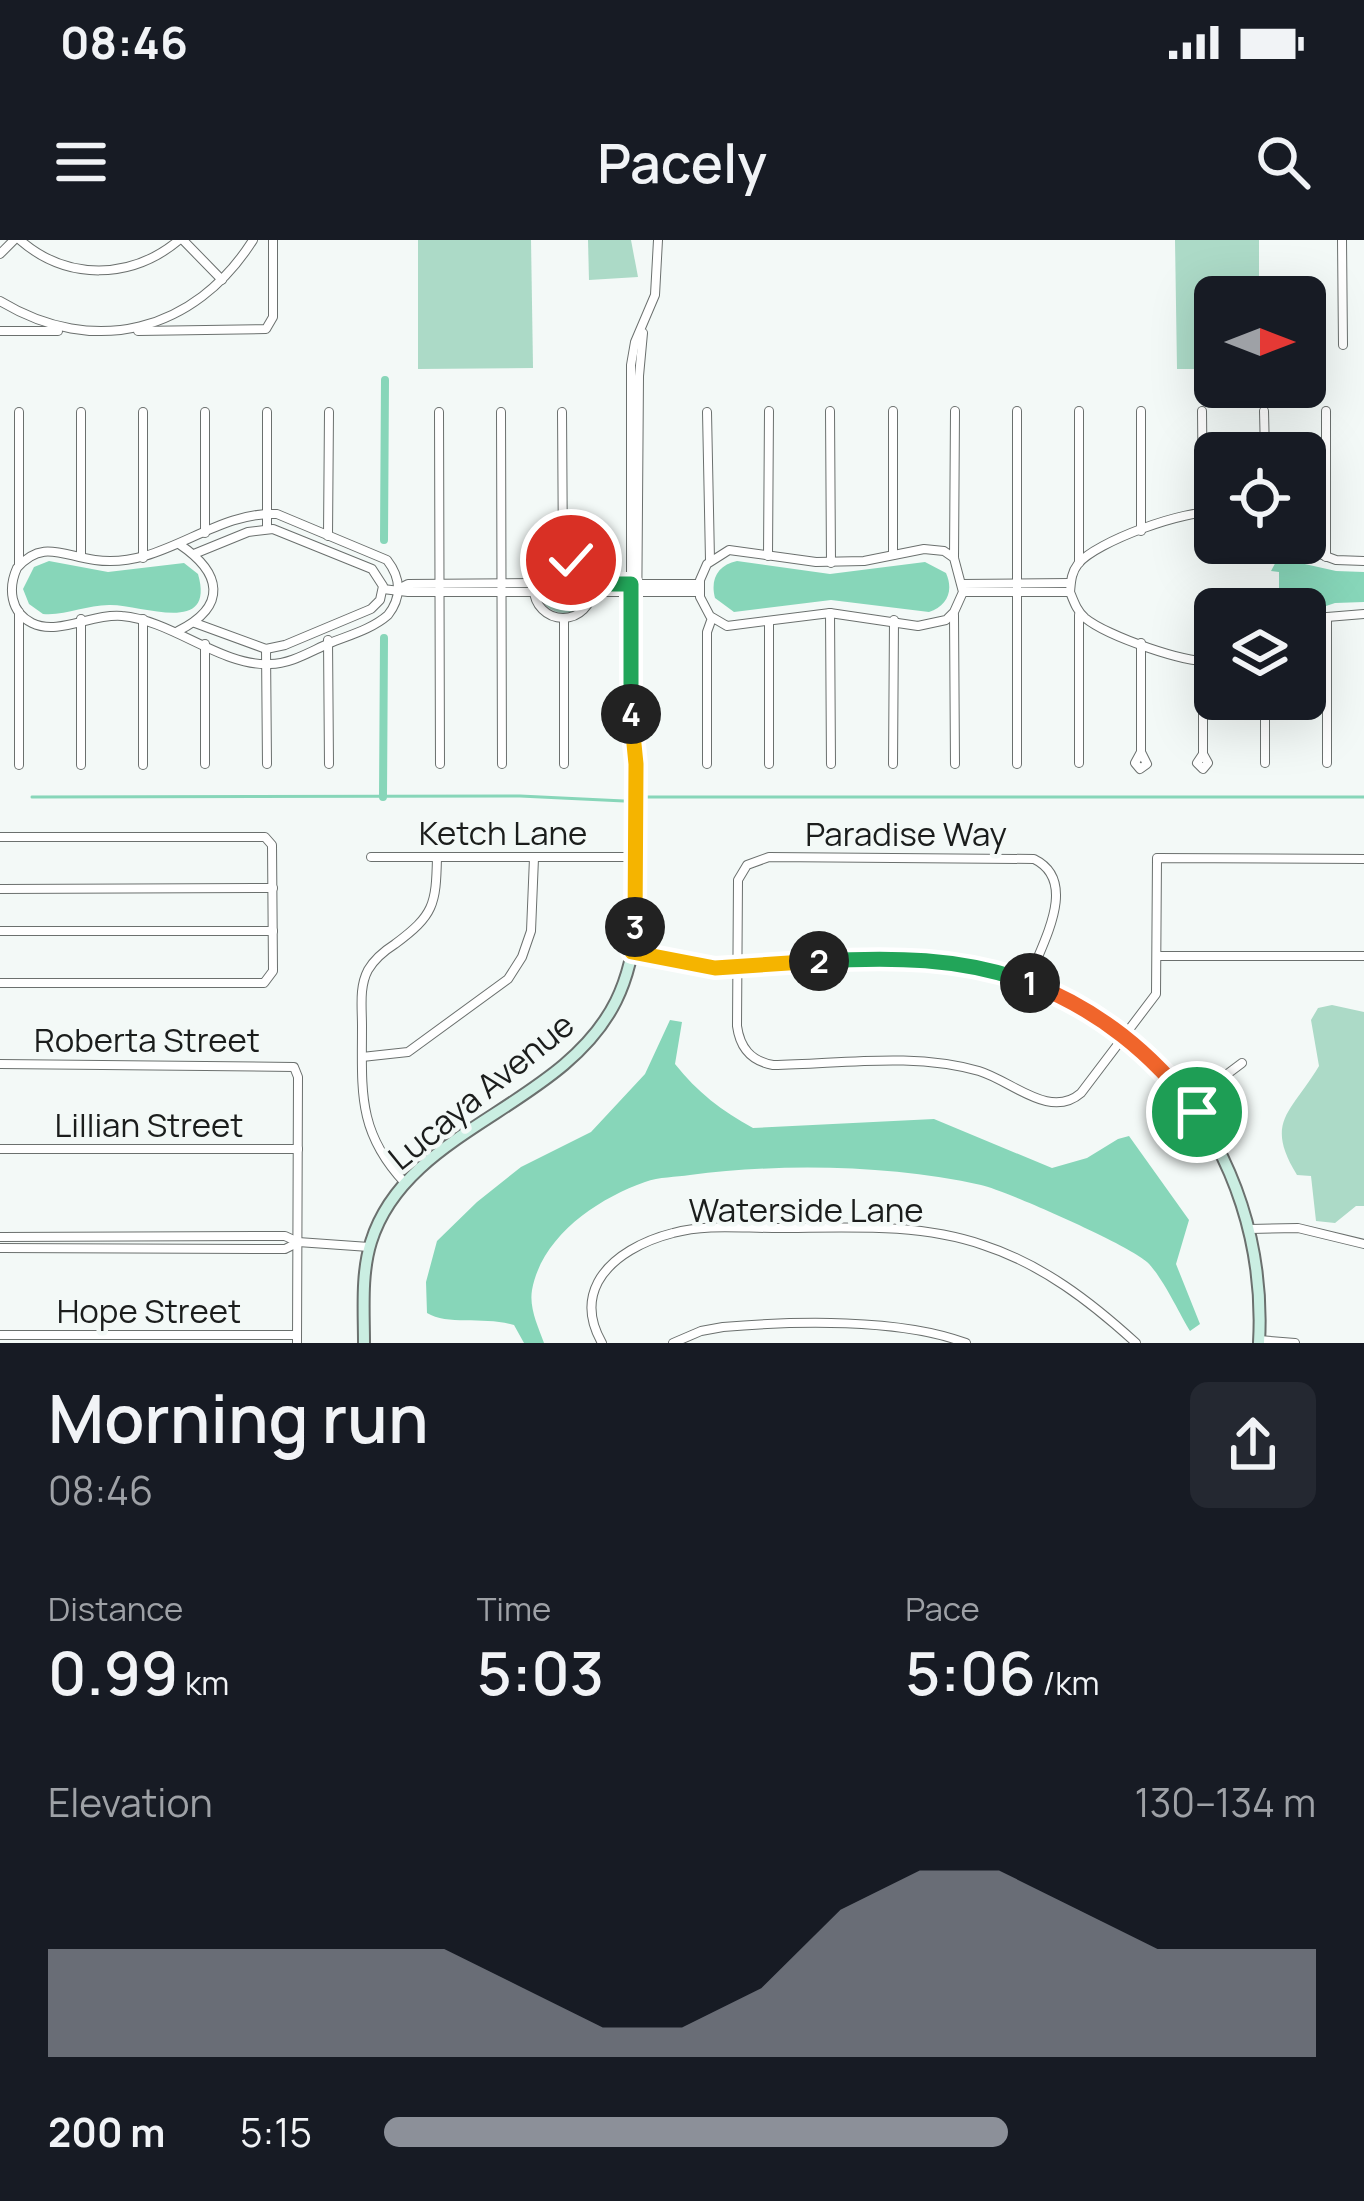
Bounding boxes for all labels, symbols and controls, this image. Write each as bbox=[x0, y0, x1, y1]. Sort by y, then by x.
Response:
text: 08:46 bbox=[60, 11, 188, 73]
text: Pacely bbox=[597, 125, 767, 199]
icon: menu bbox=[48, 129, 114, 195]
icon: search bbox=[1250, 129, 1316, 195]
north arrow bbox=[1194, 276, 1326, 408]
map controls bbox=[1194, 276, 1326, 720]
button: locate bbox=[1194, 432, 1326, 564]
pin bbox=[520, 509, 622, 611]
icon: check bbox=[538, 527, 604, 593]
button: layers bbox=[1194, 588, 1326, 720]
pin: 4 bbox=[601, 684, 661, 744]
text: 4 bbox=[621, 691, 641, 736]
street label: Ketch Lane bbox=[419, 810, 587, 855]
street label: Paradise Way bbox=[805, 811, 1007, 856]
pin: 3 bbox=[605, 897, 665, 957]
text: 3 bbox=[625, 904, 645, 949]
pin: 2 bbox=[789, 931, 849, 991]
text: 2 bbox=[809, 938, 829, 983]
pin: 1 bbox=[1000, 953, 1060, 1013]
text: 1 bbox=[1023, 960, 1037, 1005]
street label: Lucaya Avenue bbox=[378, 1002, 583, 1179]
street label: Roberta Street bbox=[34, 1017, 260, 1062]
pin bbox=[1146, 1061, 1248, 1163]
icon: arrive bbox=[1164, 1079, 1230, 1145]
street label: Lillian Street bbox=[54, 1102, 244, 1147]
street label: Waterside Lane bbox=[688, 1187, 924, 1232]
street label: Hope Street bbox=[57, 1288, 241, 1333]
text: Morning run bbox=[48, 1373, 429, 1463]
button: share bbox=[1190, 1382, 1316, 1508]
text: 08:46 bbox=[48, 1463, 153, 1517]
text: Distance bbox=[48, 1586, 183, 1631]
text: Time bbox=[477, 1586, 551, 1631]
text: Pace bbox=[905, 1586, 980, 1631]
text: 0.99 bbox=[48, 1631, 178, 1713]
text: 5:03 bbox=[477, 1631, 604, 1713]
text: 5:06 bbox=[905, 1631, 1036, 1713]
text: km bbox=[178, 1660, 229, 1705]
text: /km bbox=[1036, 1660, 1100, 1705]
text: Elevation bbox=[48, 1775, 213, 1829]
text: 130–134 m bbox=[1135, 1775, 1316, 1829]
text: 200 m bbox=[48, 2105, 165, 2159]
text: 5:15 bbox=[240, 2105, 312, 2159]

